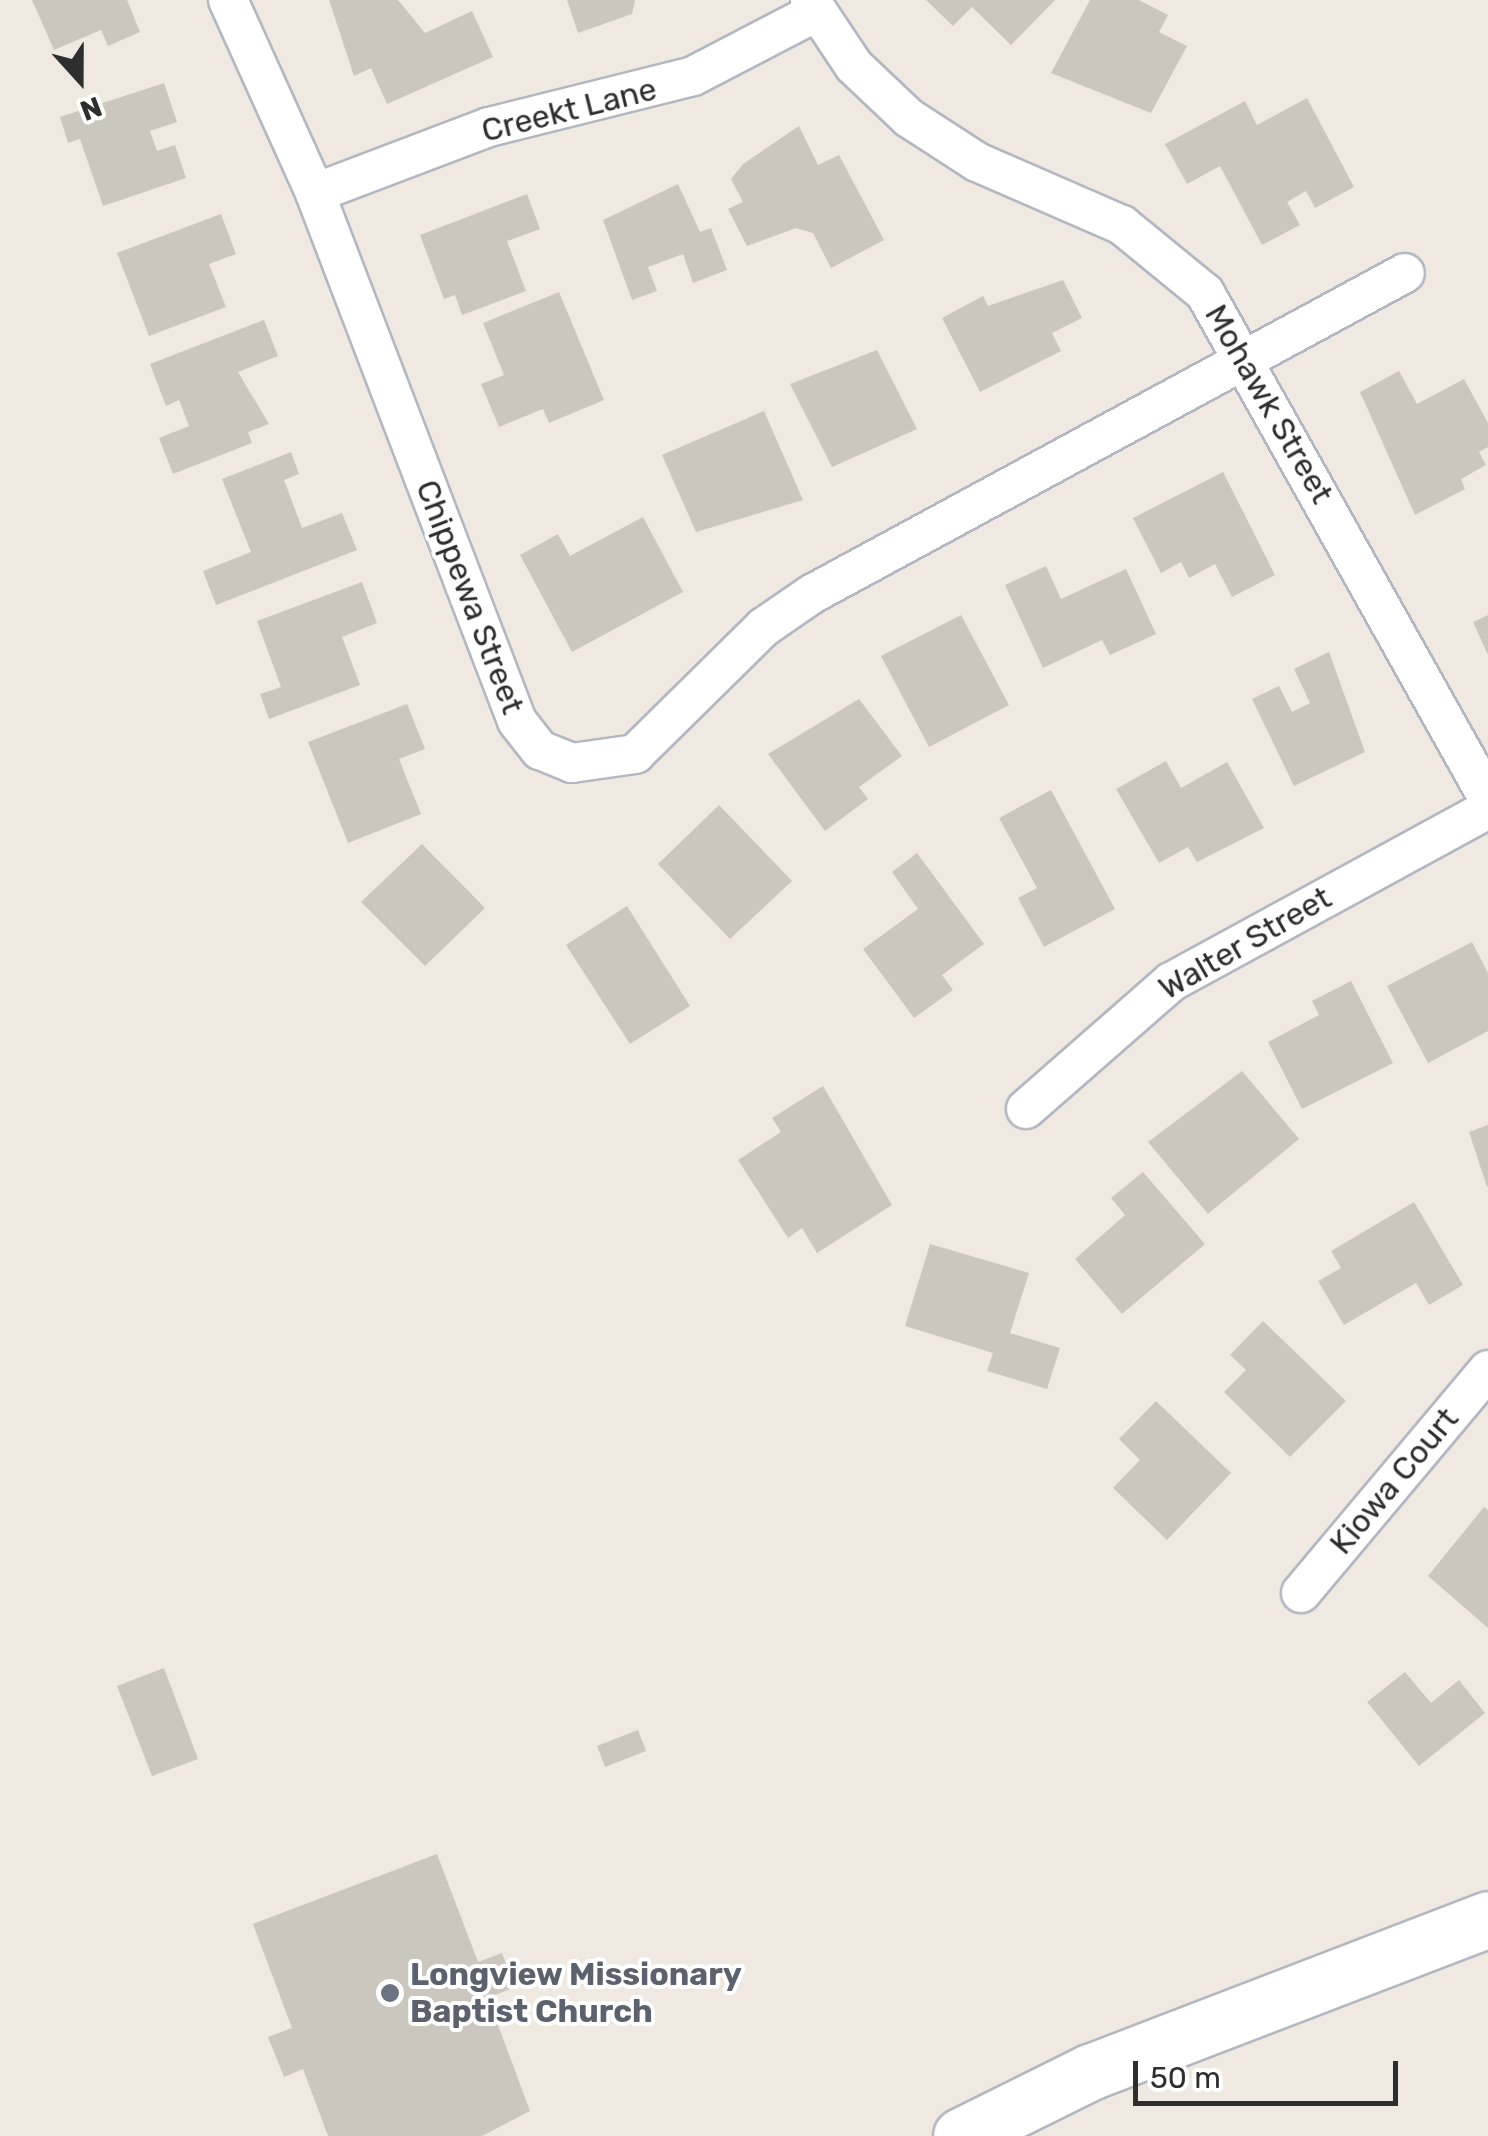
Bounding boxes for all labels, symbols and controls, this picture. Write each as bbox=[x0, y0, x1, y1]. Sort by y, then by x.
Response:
north arrow bbox=[30, 30, 130, 130]
street label: Creekt Lane bbox=[478, 70, 660, 150]
text: N bbox=[76, 89, 106, 127]
street label: Mohawk Street bbox=[1197, 298, 1341, 510]
street label: Chippewa Street bbox=[408, 475, 532, 719]
street label: Walter Street bbox=[1152, 878, 1338, 1008]
street label: Kiowa Court bbox=[1322, 1400, 1466, 1562]
place label: Longview Missionary Baptist Church bbox=[410, 1956, 743, 2031]
marker: Longview Missionary Baptist Church bbox=[379, 1982, 401, 2004]
scale bar bbox=[1138, 2041, 1403, 2103]
text: 50 m bbox=[1150, 2060, 1221, 2096]

